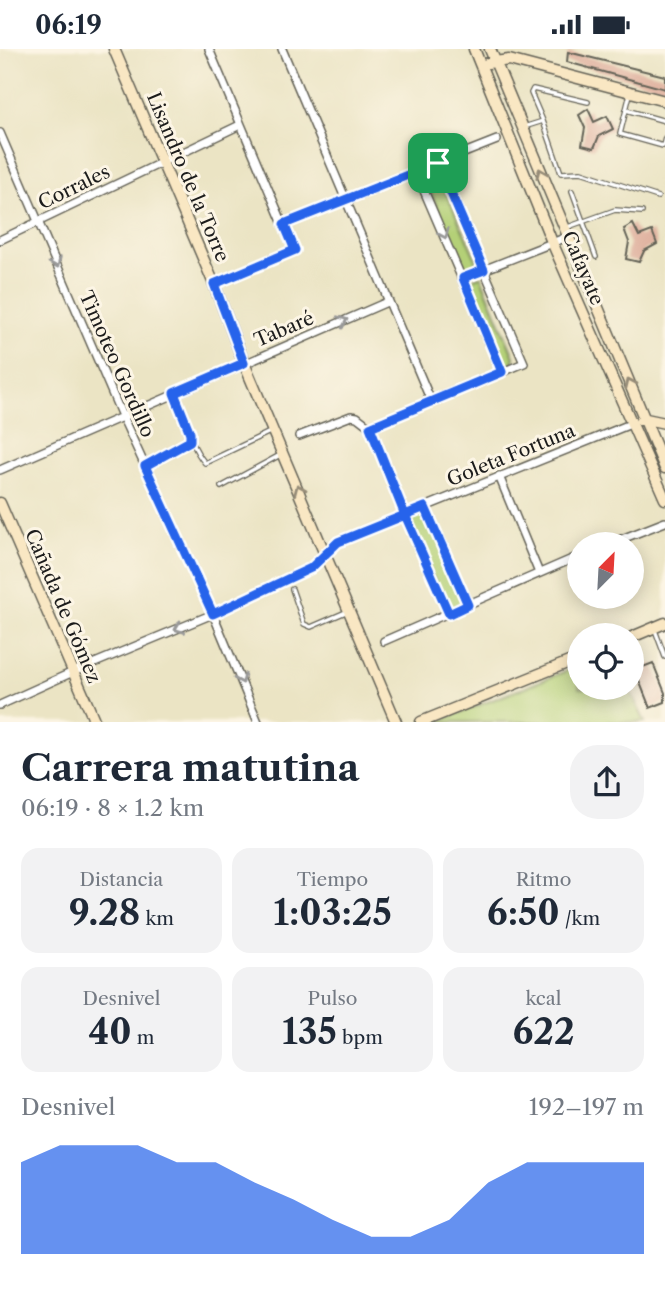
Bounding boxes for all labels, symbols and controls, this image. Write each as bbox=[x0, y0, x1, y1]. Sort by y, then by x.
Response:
text: 06:19 bbox=[35, 9, 102, 41]
street label: Lisandro de la Torre bbox=[142, 89, 234, 265]
pin bbox=[408, 133, 468, 193]
icon: arrive bbox=[419, 144, 457, 182]
street label: Corrales bbox=[34, 160, 114, 214]
one-way arrow bbox=[535, 168, 549, 180]
one-way arrow bbox=[436, 227, 450, 239]
street label: Cafayate bbox=[557, 227, 609, 309]
one-way arrow bbox=[48, 256, 62, 268]
street label: Timoteo Gordillo bbox=[74, 287, 160, 441]
street label: Tabaré bbox=[251, 306, 317, 352]
one-way arrow bbox=[335, 315, 348, 329]
one-way arrow bbox=[624, 378, 638, 390]
street label: Goleta Fortuna bbox=[443, 419, 579, 491]
one-way arrow bbox=[293, 484, 307, 496]
street label: Cañada de Gómez bbox=[20, 525, 106, 687]
north arrow bbox=[567, 532, 644, 609]
map controls bbox=[567, 532, 644, 700]
one-way arrow bbox=[174, 620, 186, 634]
button: locate bbox=[567, 623, 644, 700]
one-way arrow bbox=[232, 673, 246, 685]
text: Carrera matutina bbox=[21, 744, 360, 791]
button: share bbox=[570, 745, 644, 819]
text: 06:19 · 8 × 1.2 km bbox=[21, 794, 204, 822]
text: Distancia bbox=[80, 868, 163, 891]
text: Tiempo bbox=[297, 868, 368, 891]
text: Ritmo bbox=[516, 868, 571, 891]
text: 9.28 bbox=[69, 891, 140, 934]
text: 1:03:25 bbox=[273, 891, 392, 934]
text: 6:50 bbox=[487, 891, 560, 934]
text: km bbox=[140, 907, 174, 930]
text: /km bbox=[560, 907, 600, 930]
text: Desnivel bbox=[83, 987, 160, 1010]
text: Pulso bbox=[308, 987, 357, 1010]
text: kcal bbox=[526, 987, 561, 1010]
text: 40 bbox=[89, 1010, 132, 1053]
text: 135 bbox=[282, 1010, 337, 1053]
text: 622 bbox=[512, 1010, 575, 1053]
text: m bbox=[132, 1026, 154, 1049]
text: bpm bbox=[337, 1026, 383, 1049]
text: Desnivel bbox=[21, 1093, 115, 1121]
text: 192–197 m bbox=[529, 1093, 644, 1121]

